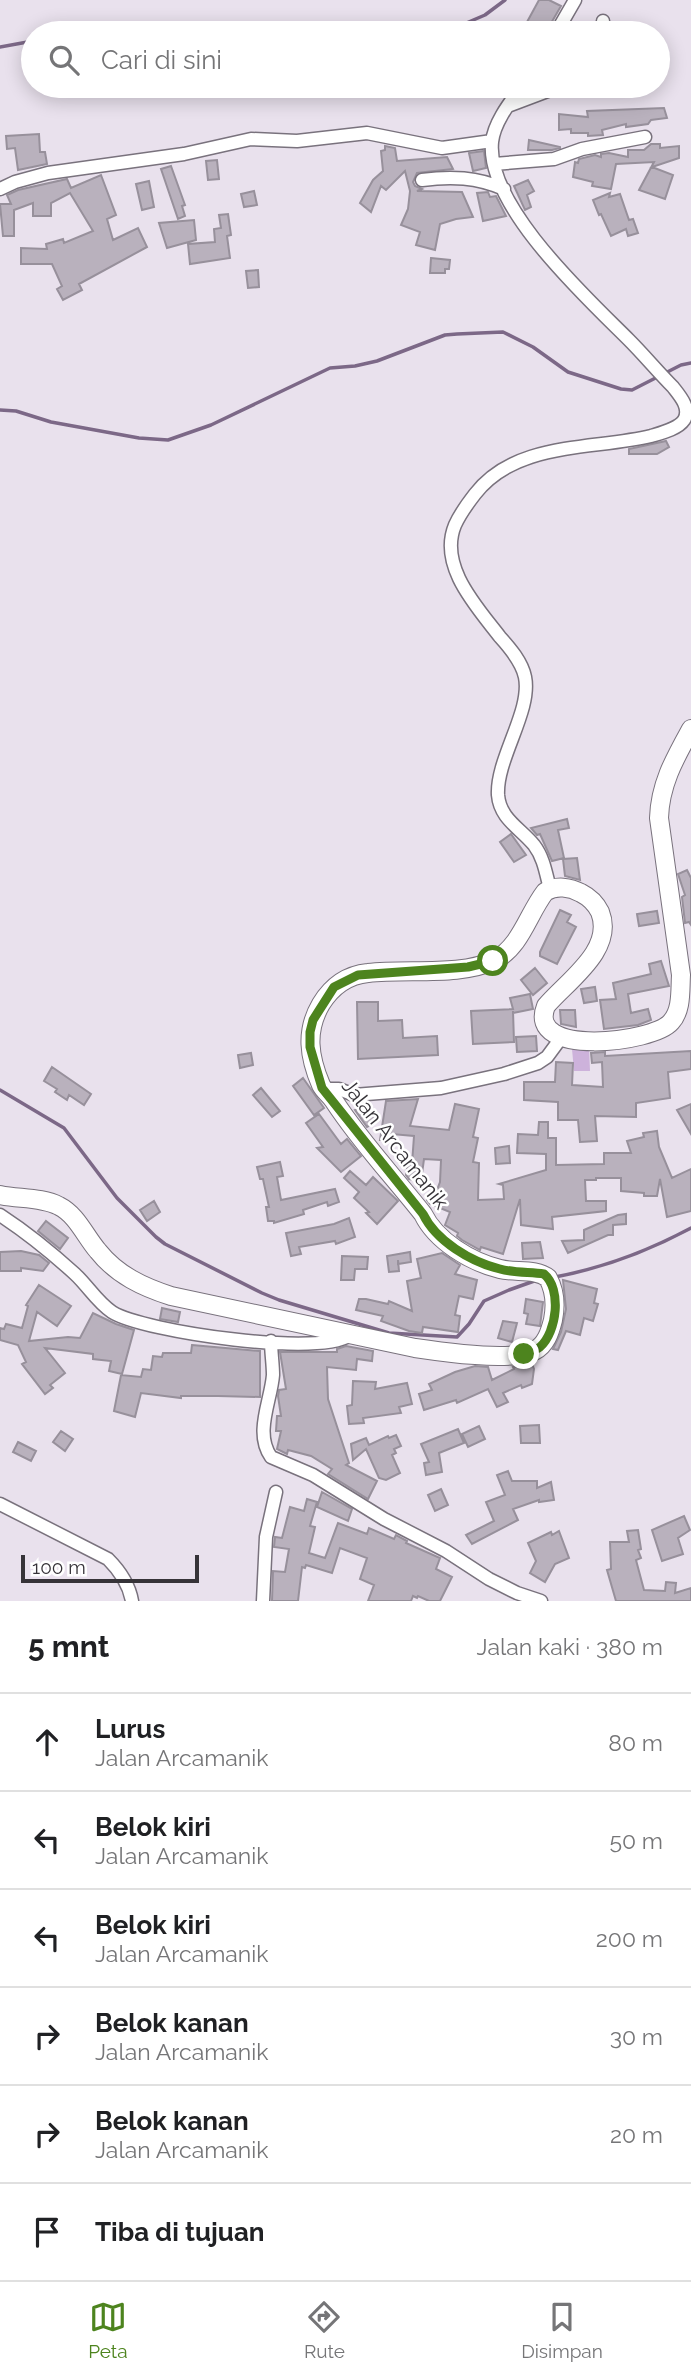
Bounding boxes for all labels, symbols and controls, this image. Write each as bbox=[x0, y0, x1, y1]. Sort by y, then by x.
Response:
search box bbox=[21, 21, 670, 98]
icon: search bbox=[45, 41, 83, 79]
text: Cari di sini bbox=[101, 45, 222, 75]
route start bbox=[477, 945, 508, 976]
street label: Jalan Arcamanik bbox=[337, 1074, 454, 1214]
route end bbox=[508, 1338, 539, 1369]
scale bar bbox=[21, 1552, 200, 1584]
text: 100 m bbox=[32, 1556, 86, 1578]
text: 5 mnt bbox=[28, 1629, 109, 1664]
text: Jalan kaki · 380 m bbox=[477, 1633, 663, 1660]
text: Lurus bbox=[95, 1714, 165, 1744]
icon: ahead bbox=[28, 1723, 66, 1761]
text: 80 m bbox=[608, 1729, 663, 1756]
text: Jalan Arcamanik bbox=[95, 1744, 268, 1771]
text: Belok kiri bbox=[95, 1812, 211, 1842]
icon: left bbox=[28, 1821, 66, 1859]
text: 50 m bbox=[609, 1827, 663, 1854]
text: Jalan Arcamanik bbox=[95, 1842, 268, 1869]
text: Belok kiri bbox=[95, 1910, 211, 1940]
icon: left bbox=[28, 1919, 66, 1957]
text: 200 m bbox=[596, 1925, 663, 1952]
text: Jalan Arcamanik bbox=[95, 1940, 268, 1967]
text: Belok kanan bbox=[95, 2008, 249, 2038]
icon: right bbox=[28, 2017, 66, 2055]
text: 30 m bbox=[610, 2023, 663, 2050]
text: Jalan Arcamanik bbox=[95, 2038, 268, 2065]
text: Belok kanan bbox=[95, 2106, 249, 2136]
icon: right bbox=[28, 2115, 66, 2153]
text: 20 m bbox=[610, 2121, 663, 2148]
text: Jalan Arcamanik bbox=[95, 2136, 268, 2163]
icon: arrive bbox=[28, 2213, 66, 2251]
text: Tiba di tujuan bbox=[95, 2217, 265, 2247]
tab: Peta bbox=[88, 2298, 128, 2362]
tab: Rute bbox=[304, 2298, 345, 2362]
tab: Disimpan bbox=[521, 2298, 603, 2362]

